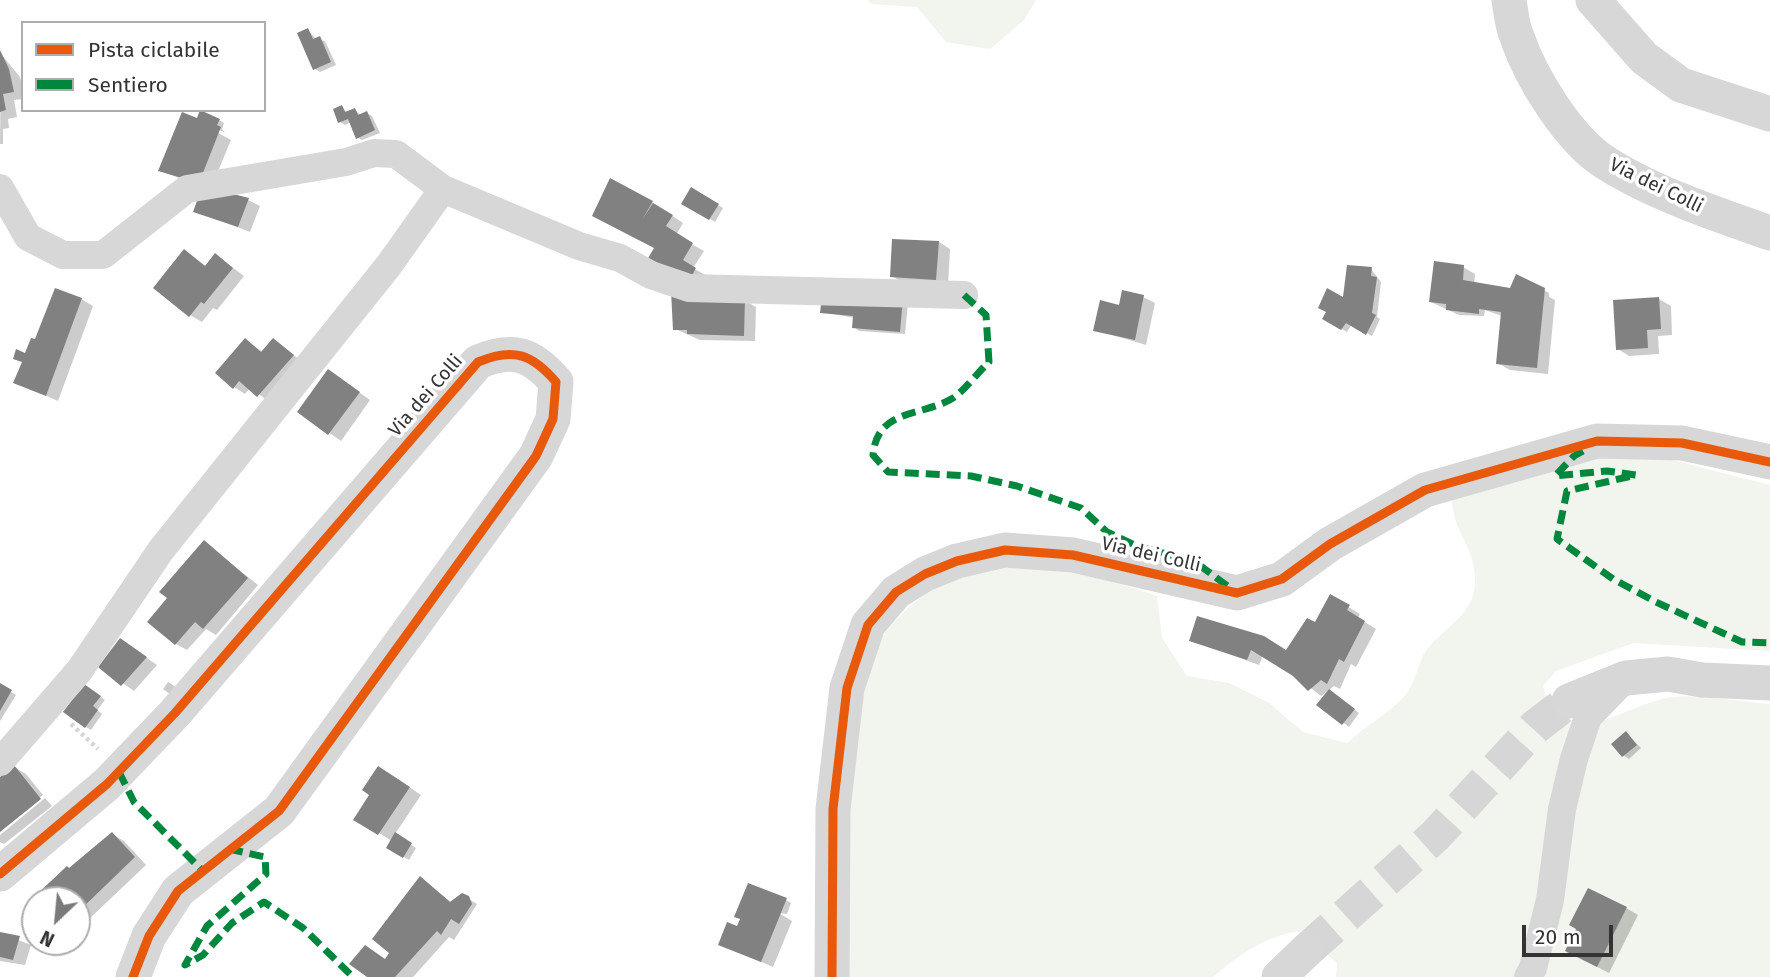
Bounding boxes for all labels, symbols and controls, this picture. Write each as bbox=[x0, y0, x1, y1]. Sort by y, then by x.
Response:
legend bbox=[21, 21, 266, 112]
text: Pista ciclabile bbox=[88, 37, 220, 63]
text: Sentiero bbox=[88, 72, 168, 98]
street label: Via dei Colli bbox=[1606, 154, 1706, 218]
street label: Via dei Colli bbox=[384, 350, 468, 442]
street label: Via dei Colli bbox=[1099, 533, 1203, 577]
north arrow bbox=[21, 886, 91, 956]
scale bar bbox=[1525, 911, 1616, 955]
text: 20 m bbox=[1535, 924, 1581, 950]
text: N bbox=[37, 925, 58, 952]

